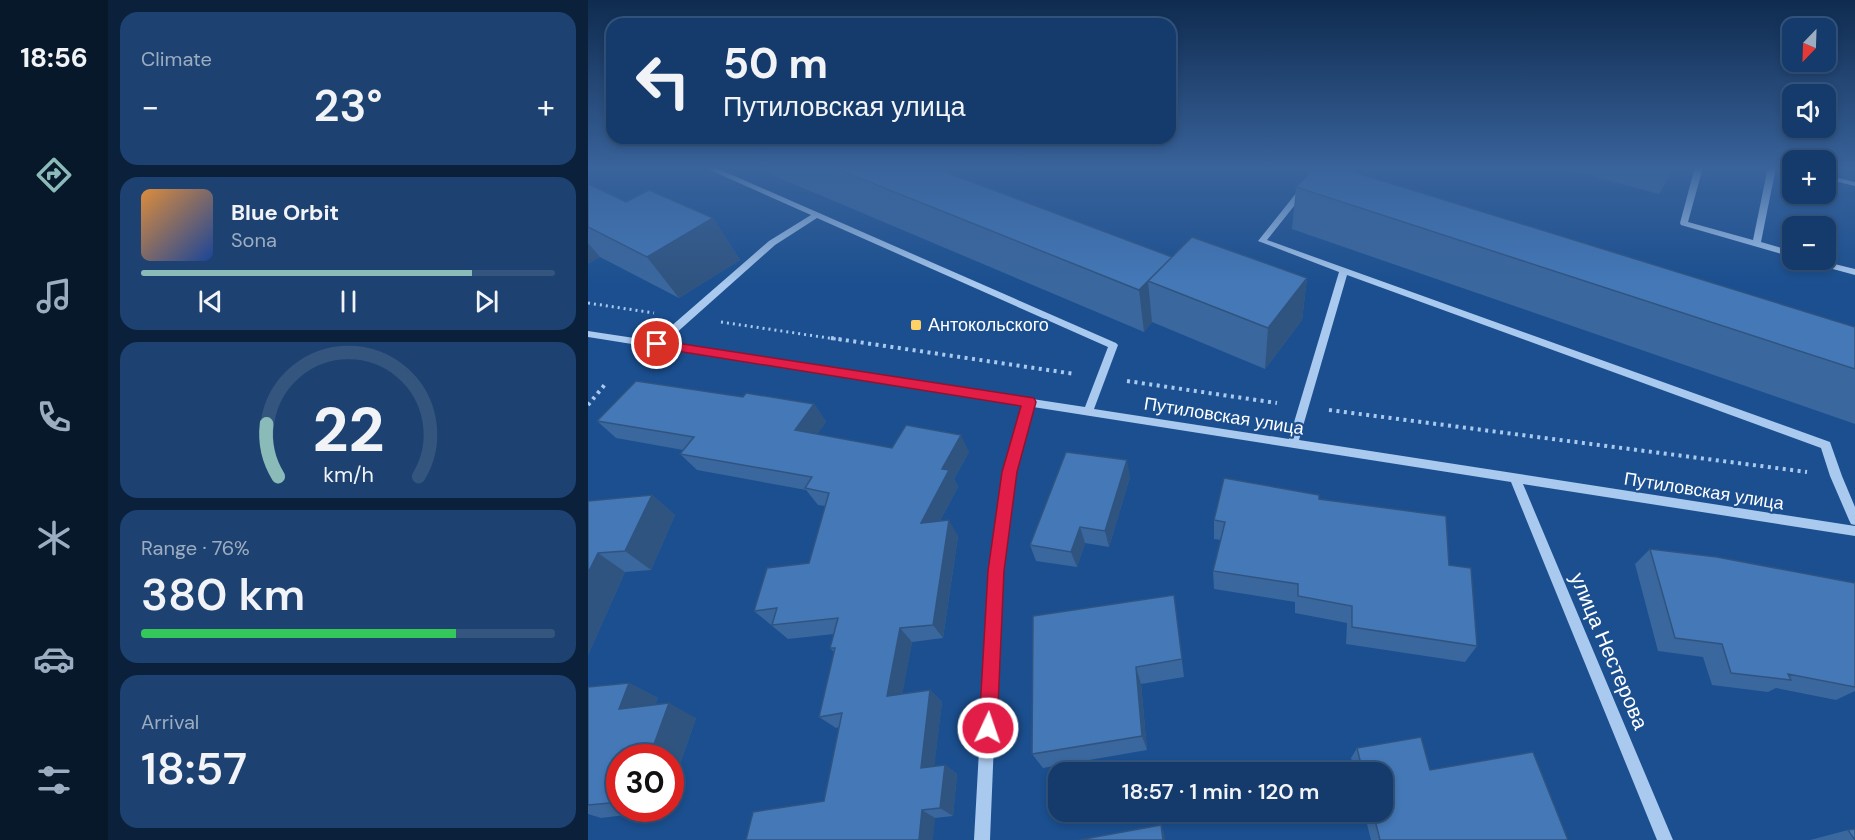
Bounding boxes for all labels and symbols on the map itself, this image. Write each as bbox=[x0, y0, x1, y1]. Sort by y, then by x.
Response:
north arrow bbox=[1782, 18, 1836, 72]
place label: Антокольского bbox=[928, 313, 1049, 337]
pin bbox=[631, 318, 682, 369]
marker: Антокольского bbox=[909, 318, 923, 332]
street label: Путиловская улица bbox=[1142, 392, 1307, 441]
street label: Путиловская улица bbox=[1622, 467, 1787, 516]
street label: улица Нестерова bbox=[1563, 568, 1655, 734]
position arrow bbox=[956, 696, 1020, 760]
speed limit sign: 30 bbox=[606, 744, 684, 822]

